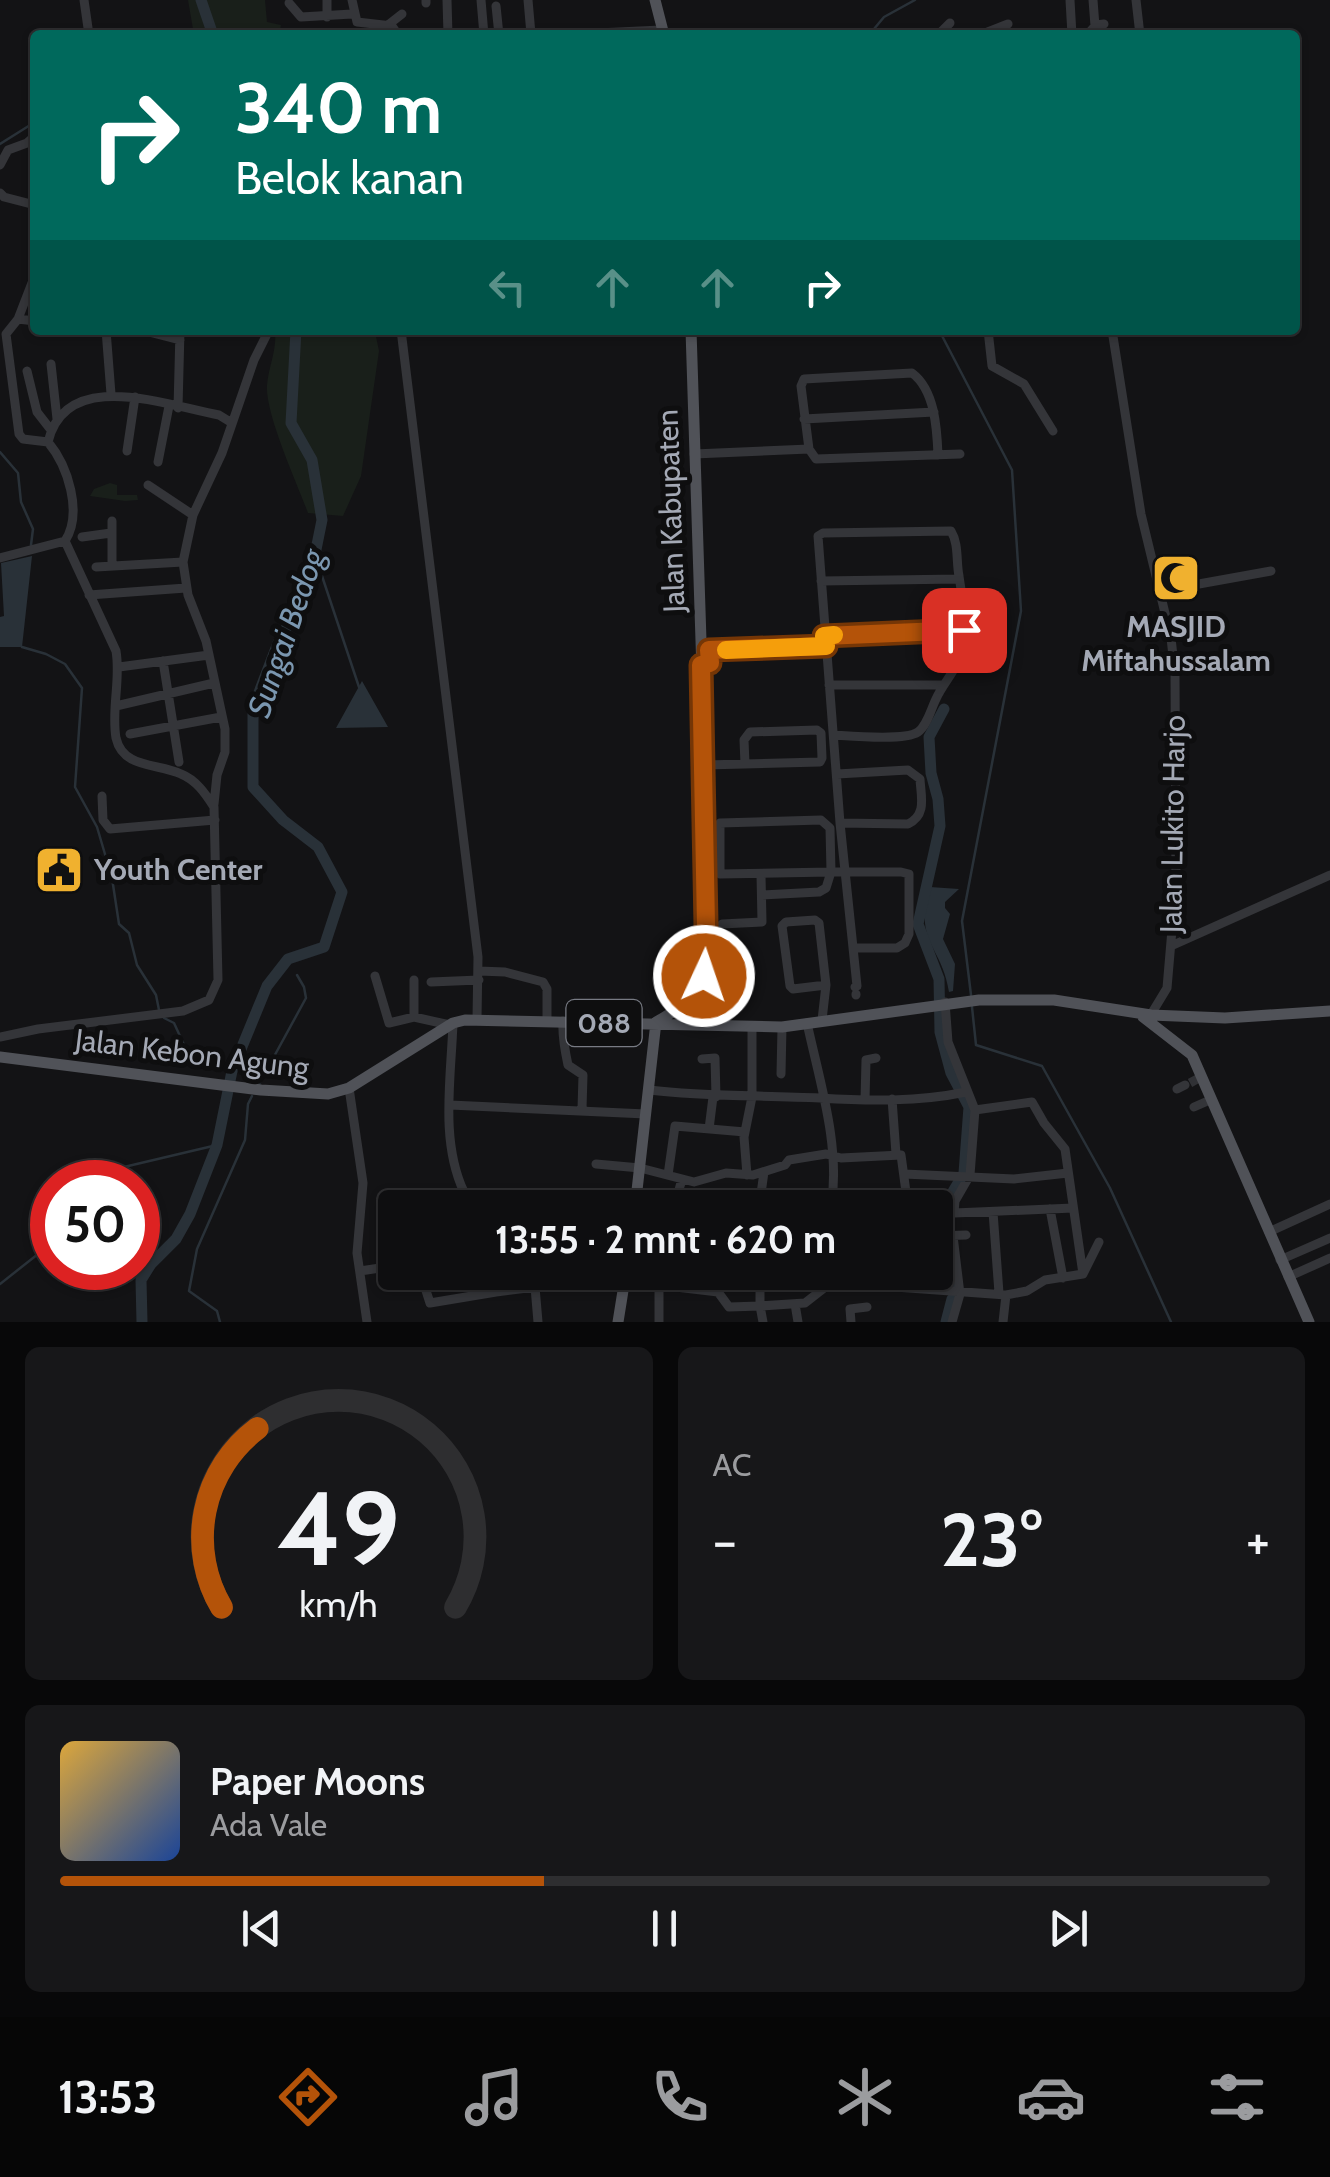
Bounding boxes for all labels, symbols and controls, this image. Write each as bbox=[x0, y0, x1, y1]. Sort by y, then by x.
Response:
text: 340 m bbox=[235, 65, 442, 151]
icon: right bbox=[70, 70, 200, 200]
text: Belok kanan bbox=[235, 151, 464, 205]
icon: left bbox=[480, 260, 535, 315]
icon: ahead bbox=[585, 260, 640, 315]
icon: ahead bbox=[690, 260, 745, 315]
icon: right bbox=[795, 260, 850, 315]
street label: Jalan Kabupaten bbox=[648, 409, 693, 614]
water label: Sungai Bedog bbox=[239, 542, 333, 722]
mosque icon: MASJID Miftahussalam bbox=[1150, 552, 1202, 604]
pin bbox=[922, 588, 1007, 673]
icon: arrive bbox=[937, 603, 992, 658]
place label: MASJID Miftahussalam bbox=[1081, 608, 1271, 679]
street label: Jalan Lukito Harjo bbox=[1152, 715, 1193, 934]
public building icon: Youth Center bbox=[33, 844, 85, 896]
place label: Youth Center bbox=[93, 851, 262, 888]
position arrow bbox=[652, 924, 756, 1028]
road number: 088 bbox=[566, 1000, 642, 1046]
street label: Jalan Kebon Agung bbox=[72, 1021, 312, 1086]
speed limit sign: 50 bbox=[30, 1160, 160, 1290]
text: 13:55 · 2 mnt · 620 m bbox=[495, 1216, 836, 1263]
text: AC bbox=[713, 1445, 752, 1484]
text: 49 bbox=[277, 1465, 400, 1591]
text: 23° bbox=[940, 1494, 1042, 1585]
text: − bbox=[713, 1507, 737, 1574]
text: + bbox=[1246, 1507, 1270, 1574]
text: km/h bbox=[300, 1583, 378, 1626]
text: Paper Moons bbox=[210, 1758, 425, 1805]
text: Ada Vale bbox=[210, 1805, 327, 1844]
icon: previous bbox=[234, 1901, 289, 1956]
icon: pause bbox=[637, 1901, 692, 1956]
icon: next bbox=[1041, 1901, 1096, 1956]
icon: directions bbox=[273, 2062, 343, 2132]
icon: music bbox=[459, 2062, 529, 2132]
icon: phone bbox=[645, 2062, 715, 2132]
icon: climate bbox=[830, 2062, 900, 2132]
icon: car bbox=[1016, 2062, 1086, 2132]
icon: filters bbox=[1202, 2062, 1272, 2132]
text: 13:53 bbox=[58, 2070, 157, 2124]

